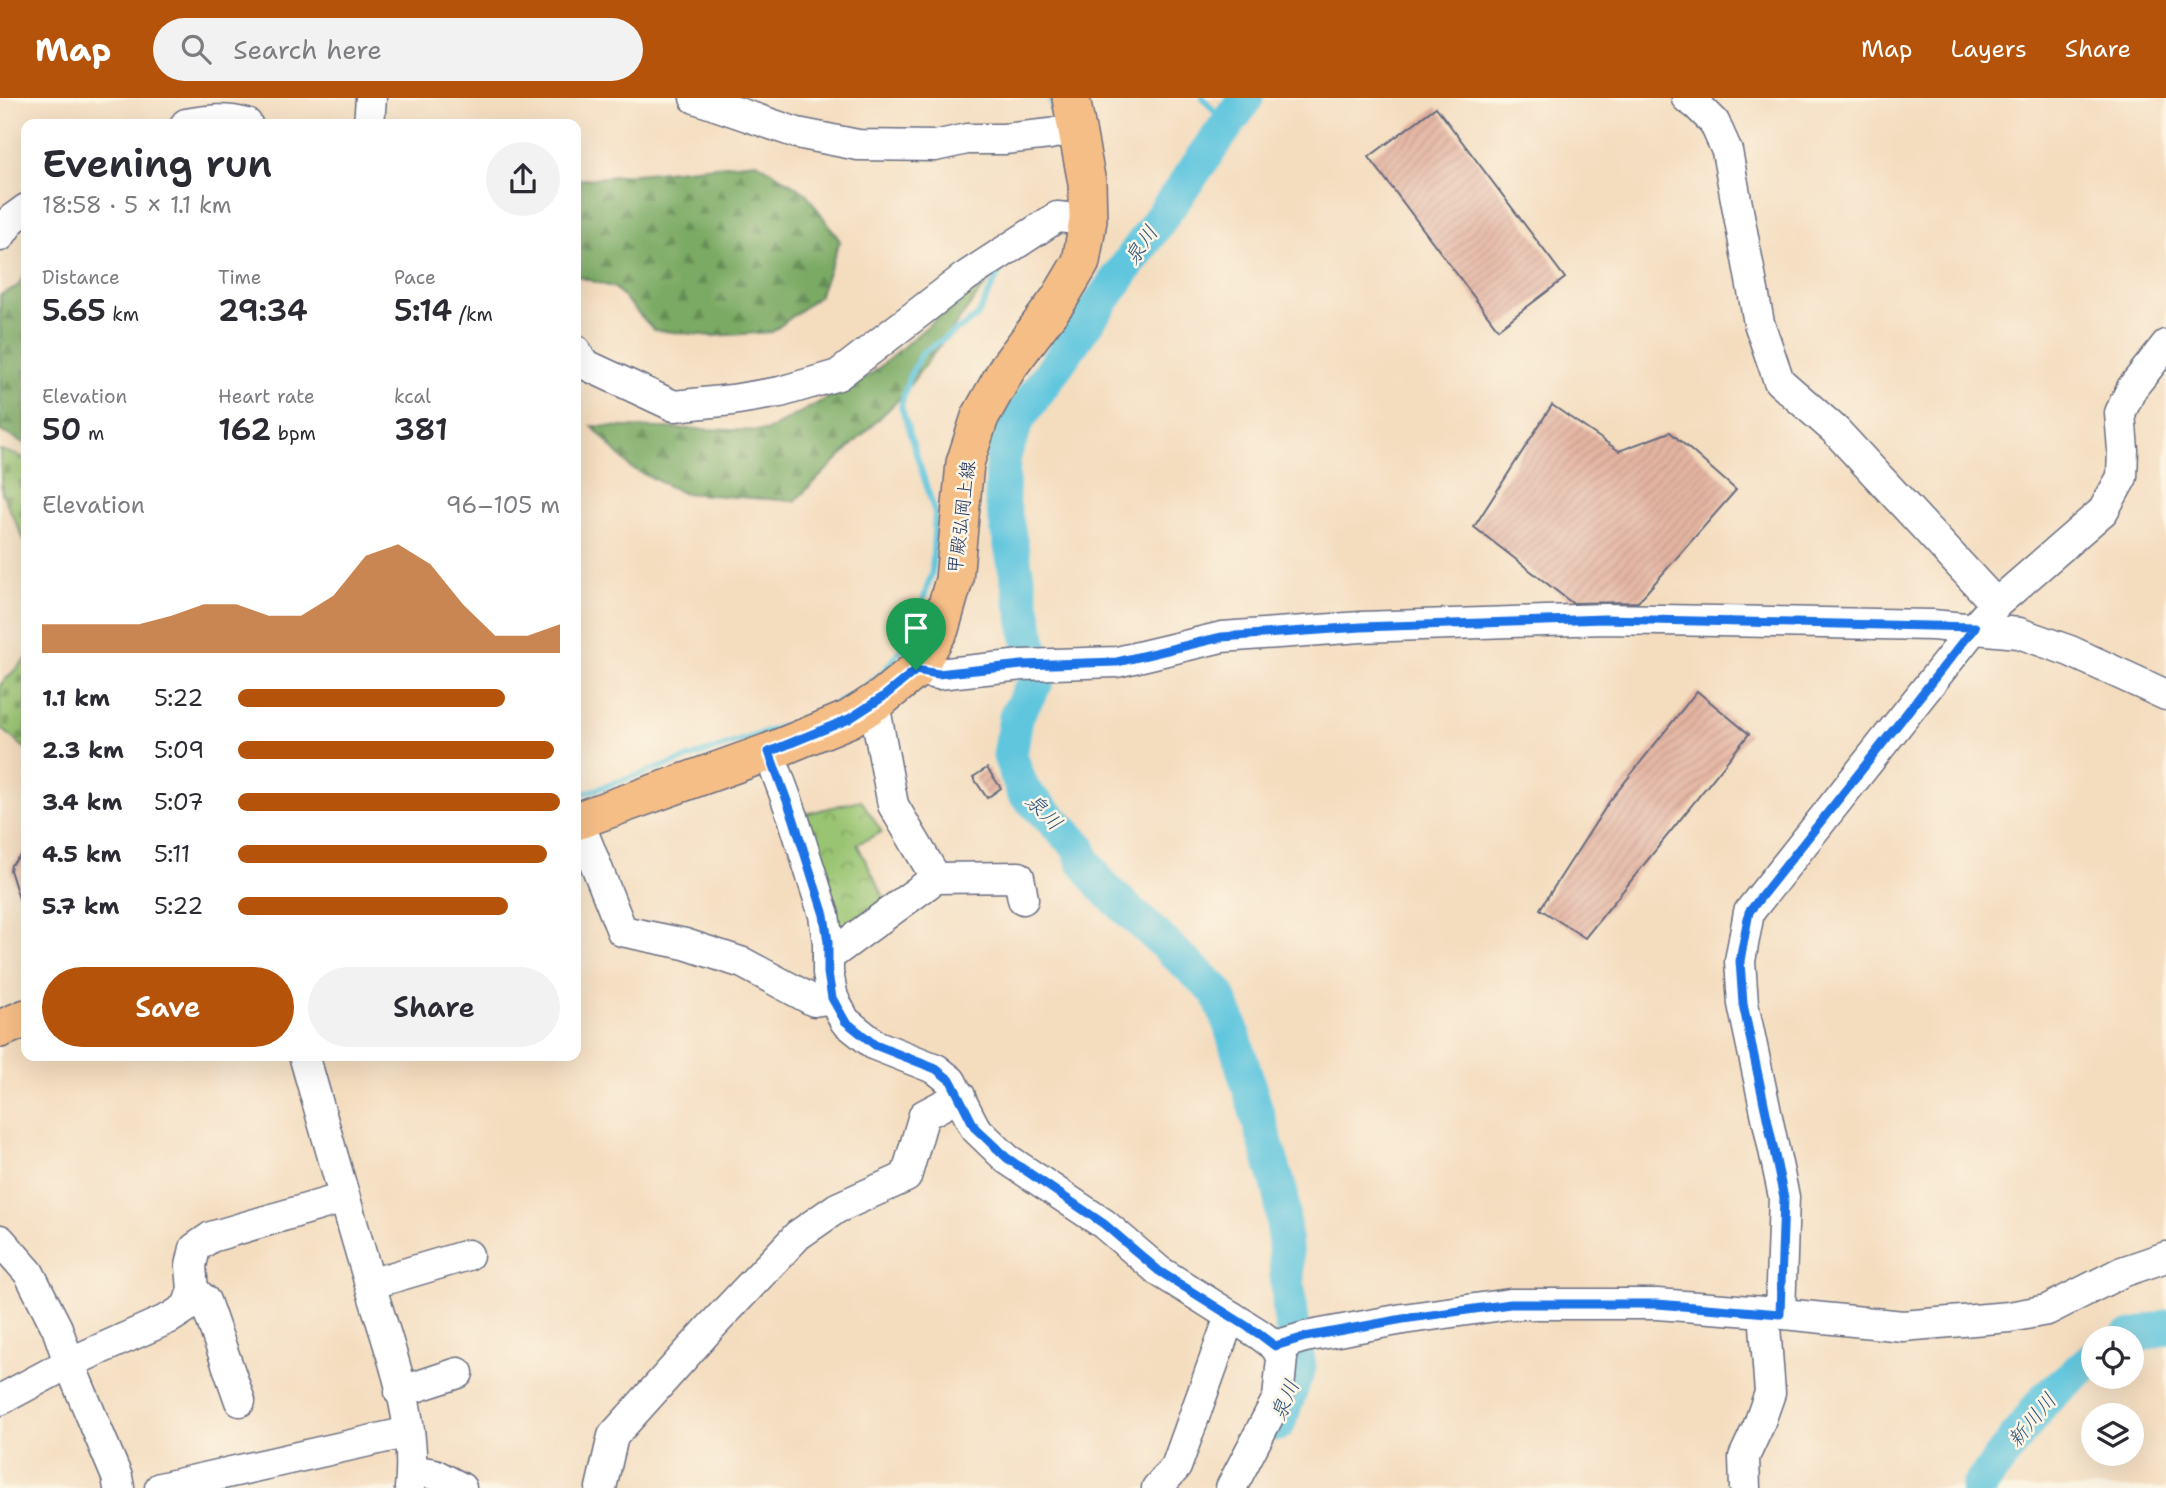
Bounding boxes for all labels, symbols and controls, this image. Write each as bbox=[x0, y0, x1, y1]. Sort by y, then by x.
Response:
search box bbox=[153, 18, 643, 81]
text: Map bbox=[35, 27, 111, 72]
icon: search bbox=[177, 30, 215, 68]
text: Search here bbox=[233, 32, 382, 67]
text: Map bbox=[1861, 33, 1912, 65]
text: Layers bbox=[1950, 33, 2027, 65]
text: Share bbox=[2065, 33, 2131, 65]
text: Evening run bbox=[42, 138, 272, 189]
button: share bbox=[486, 142, 560, 216]
text: 18:58 · 5 × 1.1 km bbox=[42, 190, 232, 220]
water label: 泉川 bbox=[1117, 220, 1165, 270]
text: Distance bbox=[42, 265, 120, 290]
text: Time bbox=[218, 265, 262, 290]
text: Pace bbox=[394, 265, 436, 290]
text: 5.65 bbox=[42, 290, 106, 331]
text: 29:34 bbox=[218, 290, 308, 331]
text: 5:14 bbox=[394, 290, 452, 331]
text: km bbox=[106, 302, 139, 327]
text: /km bbox=[452, 302, 493, 327]
text: Elevation bbox=[42, 384, 127, 409]
text: Heart rate bbox=[218, 384, 315, 409]
text: kcal bbox=[394, 384, 431, 409]
text: 50 bbox=[42, 409, 81, 450]
text: 162 bbox=[218, 409, 271, 450]
text: 381 bbox=[394, 409, 448, 450]
text: m bbox=[81, 421, 104, 446]
text: bpm bbox=[271, 421, 316, 446]
street label: 甲殿弘岡上線 bbox=[942, 459, 981, 575]
text: Elevation bbox=[42, 490, 145, 520]
text: 96–105 m bbox=[446, 490, 560, 520]
pin bbox=[886, 598, 946, 670]
icon: arrive bbox=[897, 609, 935, 647]
text: 1.1 km bbox=[42, 683, 110, 713]
text: 5:22 bbox=[154, 683, 203, 713]
text: 2.3 km bbox=[42, 735, 124, 765]
text: 5:09 bbox=[154, 735, 204, 765]
text: 3.4 km bbox=[42, 787, 122, 817]
text: 5:07 bbox=[154, 787, 204, 817]
water label: 泉川 bbox=[1019, 787, 1069, 837]
text: 4.5 km bbox=[42, 839, 122, 869]
text: 5:11 bbox=[154, 839, 190, 869]
text: 5.7 km bbox=[42, 891, 119, 921]
text: 5:22 bbox=[154, 891, 203, 921]
button: Save bbox=[42, 967, 294, 1047]
button: Share bbox=[308, 967, 560, 1047]
map controls bbox=[2081, 1326, 2144, 1466]
button: locate bbox=[2081, 1326, 2144, 1389]
water label: 泉川 bbox=[1264, 1375, 1306, 1425]
water label: 新川川 bbox=[2001, 1387, 2063, 1453]
button: layers bbox=[2081, 1403, 2144, 1466]

